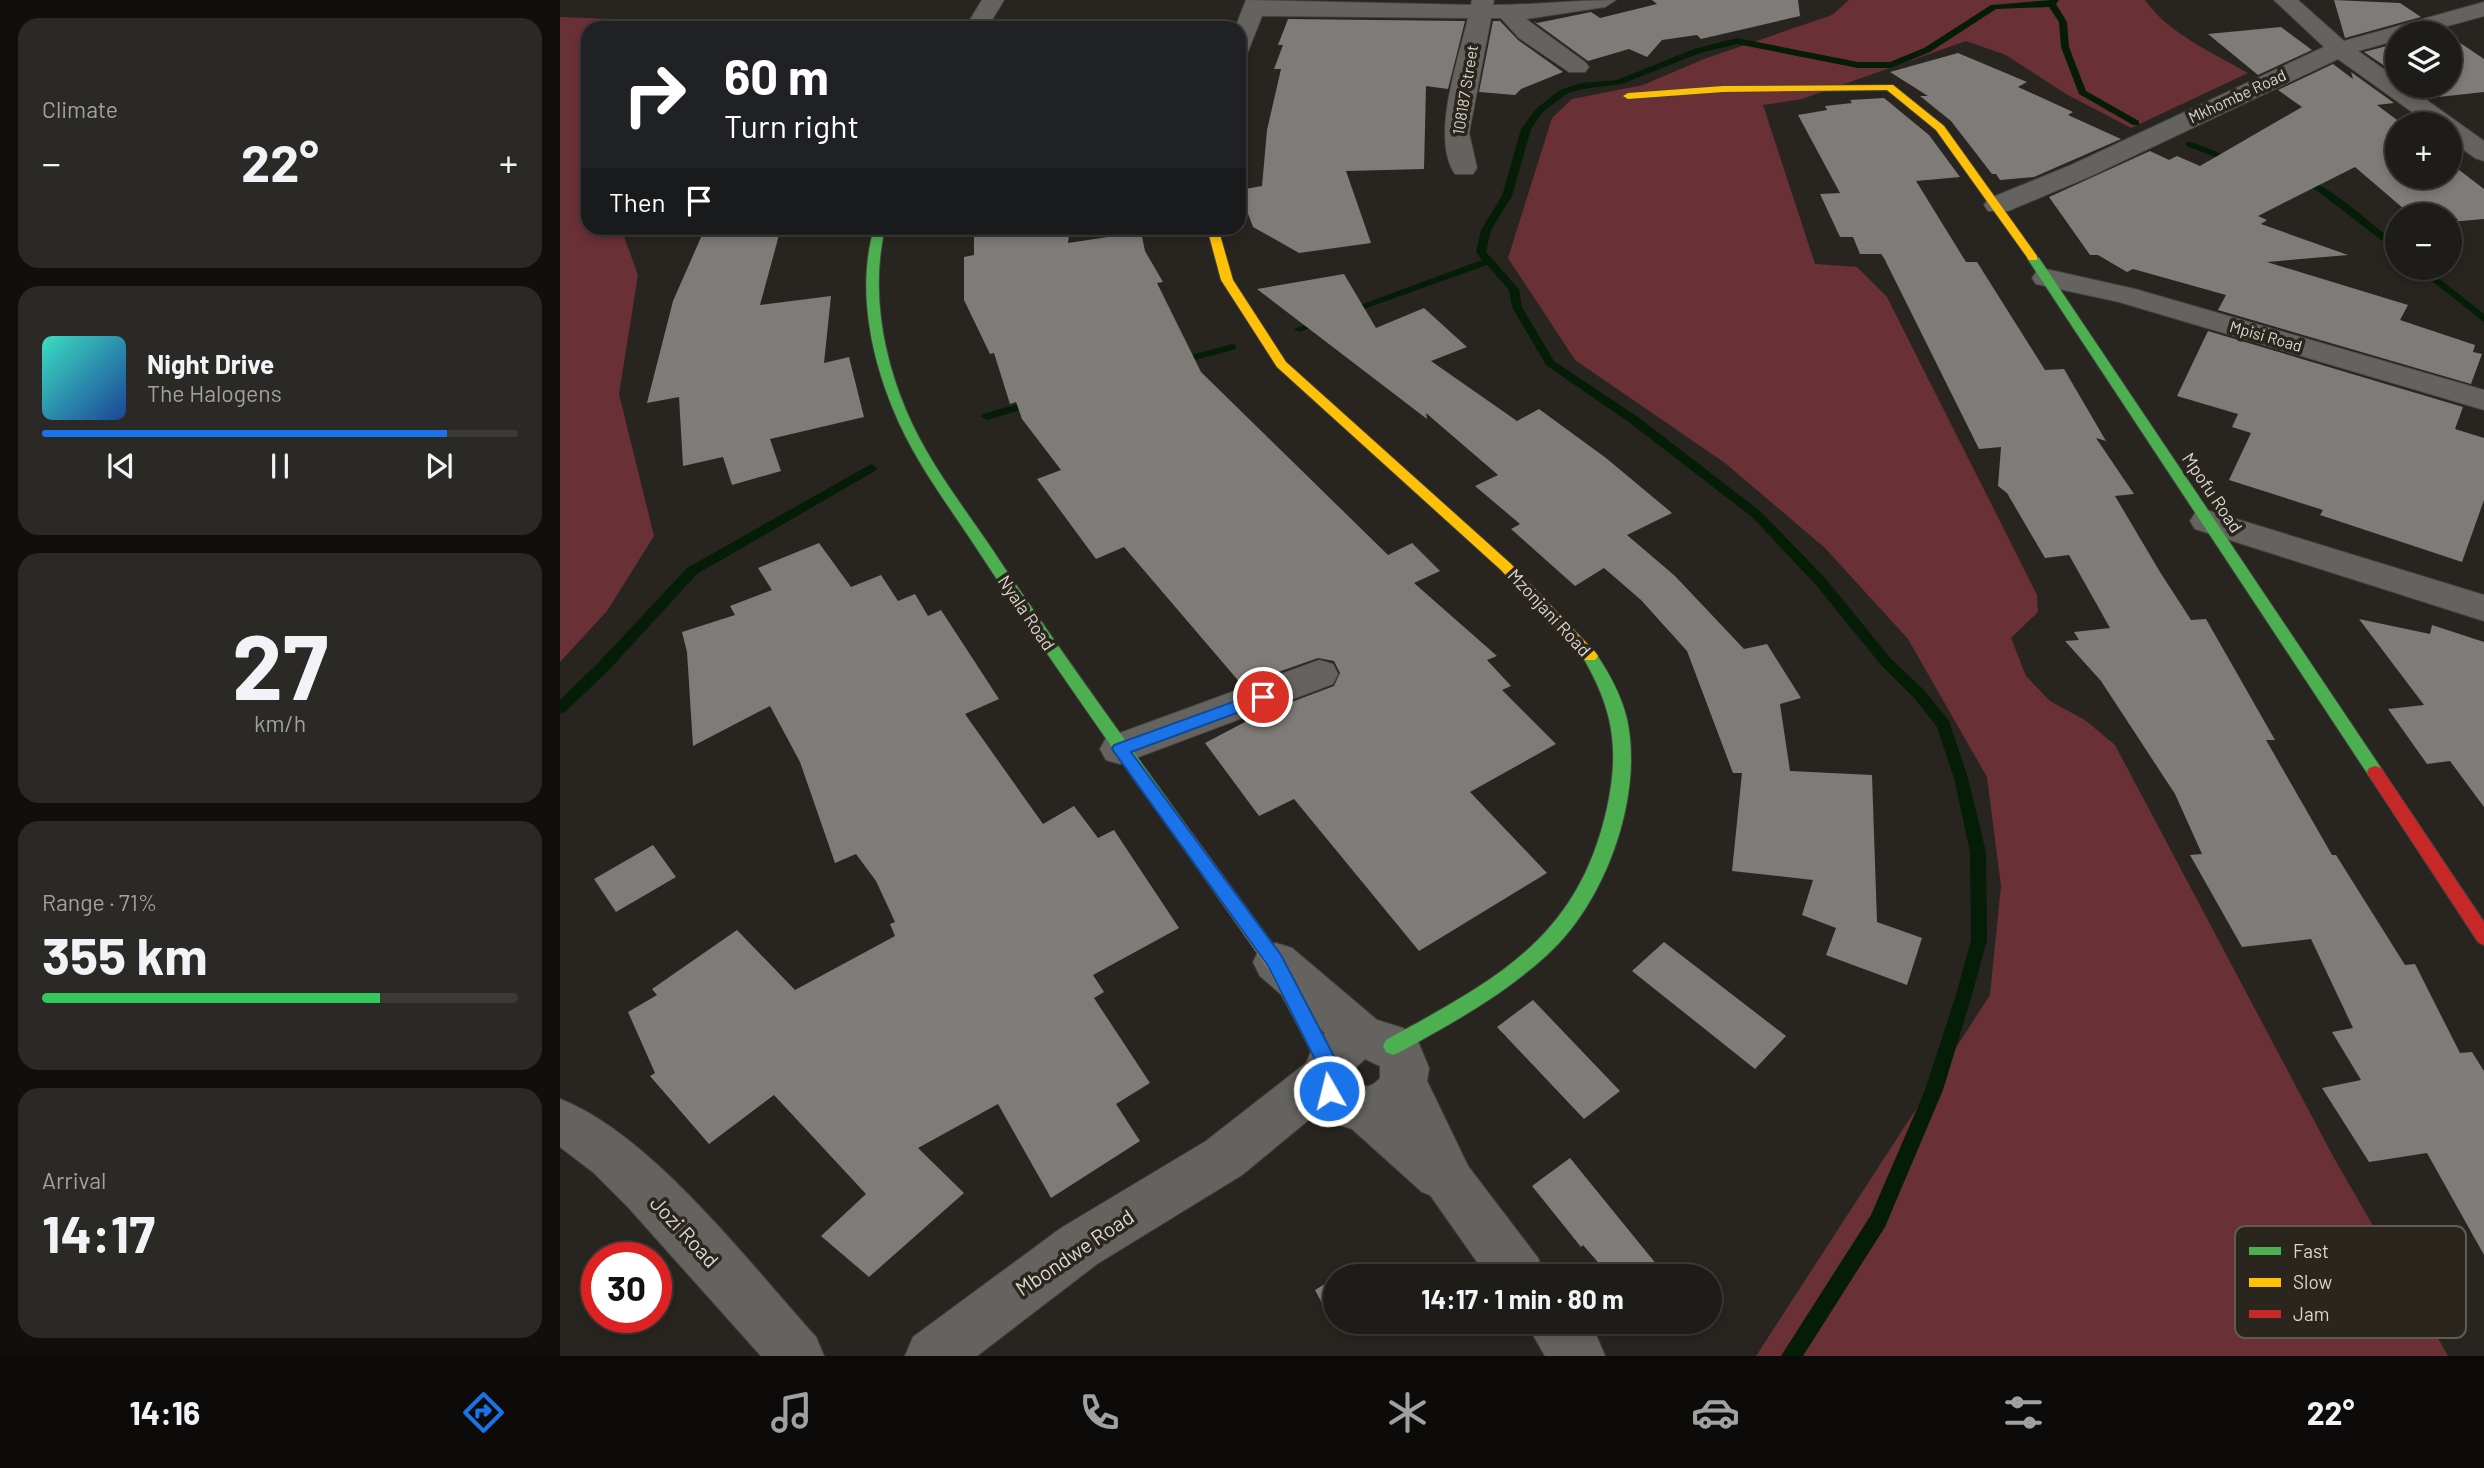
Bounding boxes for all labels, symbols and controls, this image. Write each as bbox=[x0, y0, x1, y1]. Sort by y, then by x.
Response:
map controls bbox=[2385, 21, 2462, 280]
button: layers bbox=[2385, 21, 2462, 98]
street label: 108187 Street bbox=[1448, 44, 1481, 136]
text: 60 m bbox=[724, 46, 829, 105]
icon: right bbox=[609, 49, 700, 140]
street label: Mkhombe Road bbox=[2185, 65, 2289, 126]
text: Climate bbox=[42, 95, 118, 123]
text: Turn right bbox=[724, 106, 859, 144]
button: + bbox=[2385, 112, 2462, 189]
text: 22° bbox=[241, 130, 319, 192]
text: − bbox=[42, 139, 61, 185]
text: + bbox=[499, 139, 518, 185]
icon: arrive bbox=[680, 182, 718, 220]
text: Then bbox=[609, 186, 666, 217]
button: − bbox=[2385, 203, 2462, 280]
street label: Mpisi Road bbox=[2228, 316, 2305, 355]
text: Night Drive bbox=[147, 348, 274, 379]
text: The Halogens bbox=[147, 379, 282, 407]
icon: previous bbox=[102, 447, 140, 485]
icon: pause bbox=[261, 447, 299, 485]
icon: next bbox=[420, 447, 458, 485]
street label: Mpofu Road bbox=[2178, 448, 2248, 537]
street label: Mzonjani Road bbox=[1504, 564, 1596, 661]
street label: Nyala Road bbox=[994, 571, 1060, 654]
text: 27 bbox=[232, 609, 328, 718]
pin bbox=[1233, 667, 1293, 727]
icon: arrive bbox=[1244, 678, 1282, 716]
text: km/h bbox=[254, 709, 306, 737]
text: Range · 71% bbox=[42, 888, 157, 916]
text: 355 km bbox=[42, 923, 208, 985]
position arrow bbox=[1292, 1054, 1366, 1128]
text: Arrival bbox=[42, 1166, 106, 1194]
street label: Jozi Road bbox=[646, 1190, 725, 1272]
text: 14:17 bbox=[42, 1201, 155, 1263]
street label: Mbondwe Road bbox=[1010, 1203, 1138, 1300]
legend bbox=[2235, 1226, 2466, 1338]
text: Fast bbox=[2293, 1239, 2329, 1262]
speed limit sign: 30 bbox=[581, 1242, 672, 1333]
text: Slow bbox=[2293, 1270, 2332, 1293]
text: 14:17 · 1 min · 80 m bbox=[1421, 1283, 1624, 1314]
text: Jam bbox=[2293, 1302, 2329, 1325]
icon: directions bbox=[459, 1388, 508, 1437]
icon: music bbox=[767, 1388, 816, 1437]
icon: phone bbox=[1075, 1388, 1124, 1437]
icon: climate bbox=[1383, 1388, 1432, 1437]
icon: car bbox=[1691, 1388, 1740, 1437]
icon: filters bbox=[1999, 1388, 2048, 1437]
text: 14:16 bbox=[129, 1393, 200, 1431]
text: 22° bbox=[2307, 1393, 2355, 1431]

